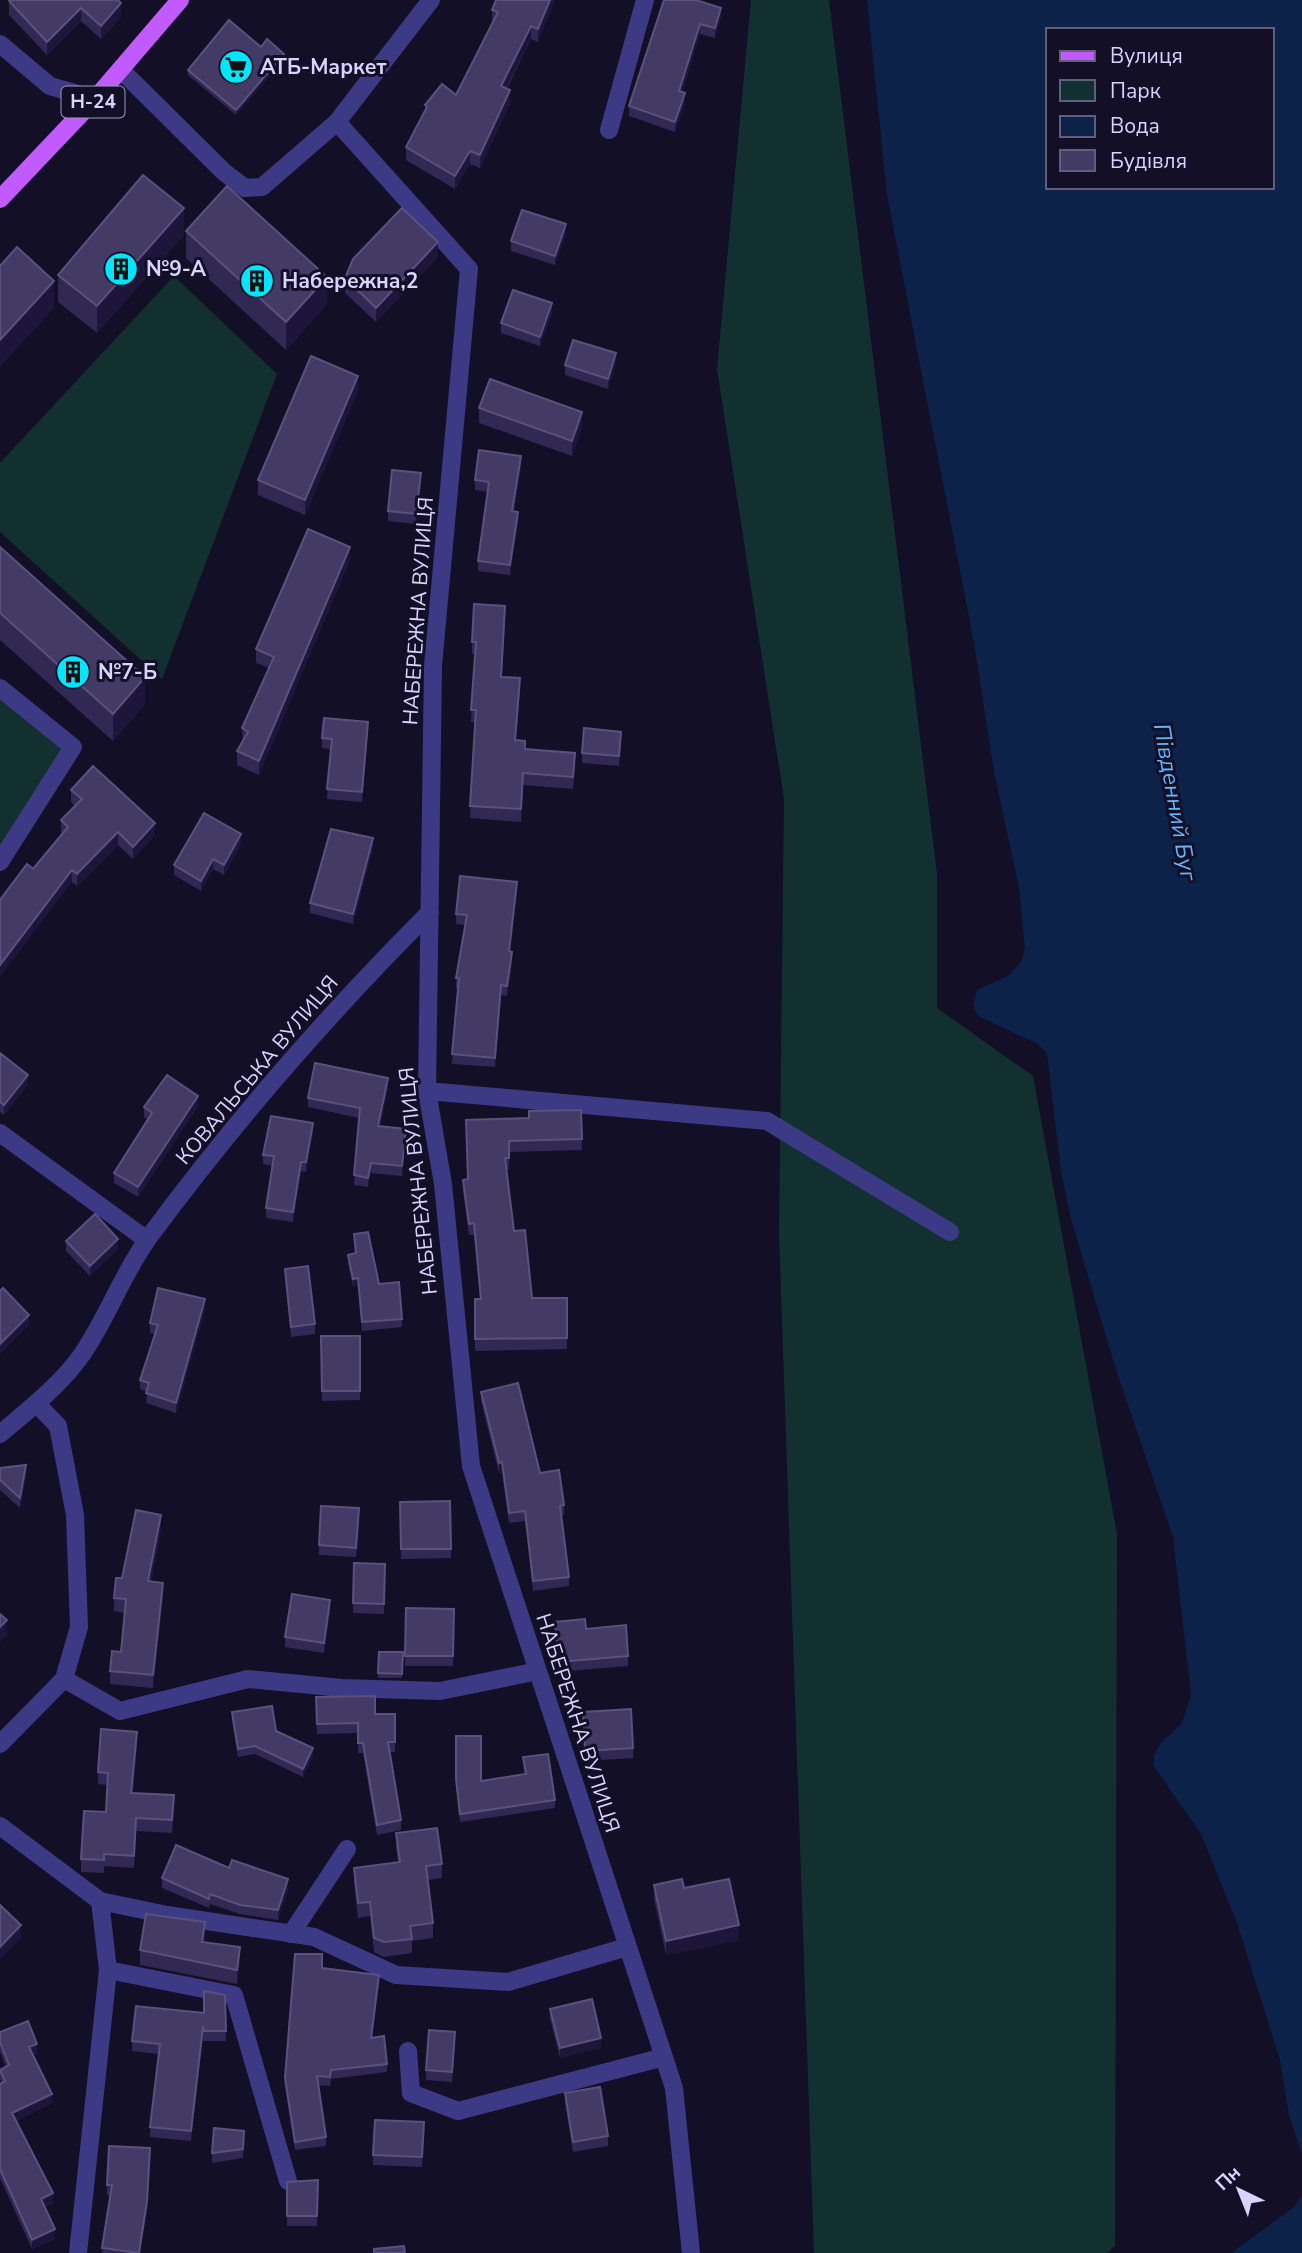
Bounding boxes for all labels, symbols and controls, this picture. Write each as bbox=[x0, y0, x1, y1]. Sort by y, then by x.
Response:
legend bbox=[1046, 28, 1274, 189]
text: Вулиця bbox=[1110, 42, 1183, 70]
supermarket icon: АТБ-Маркет bbox=[217, 48, 255, 86]
place label: АТБ-Маркет bbox=[260, 53, 386, 81]
text: Парк bbox=[1110, 77, 1162, 105]
road number: Н-24 bbox=[62, 86, 124, 118]
text: Вода bbox=[1110, 112, 1160, 140]
text: Будівля bbox=[1110, 147, 1187, 175]
building icon: №9-А bbox=[102, 250, 140, 288]
place label: №9-А bbox=[146, 255, 207, 283]
building icon: Набережна,2 bbox=[238, 262, 276, 300]
place label: Набережна,2 bbox=[282, 267, 418, 295]
street label: НАБЕРЕЖНА ВУЛИЦЯ bbox=[396, 496, 440, 726]
building icon: №7-Б bbox=[54, 653, 92, 691]
place label: №7-Б bbox=[98, 658, 157, 686]
water label: Південний Буг bbox=[1146, 721, 1204, 884]
street label: КОВАЛЬСЬКА ВУЛИЦЯ bbox=[170, 970, 344, 1170]
street label: НАБЕРЕЖНА ВУЛИЦЯ bbox=[392, 1066, 444, 1296]
street label: НАБЕРЕЖНА ВУЛИЦЯ bbox=[529, 1610, 627, 1836]
north arrow bbox=[1204, 2155, 1274, 2225]
text: Пн bbox=[1210, 2160, 1247, 2197]

